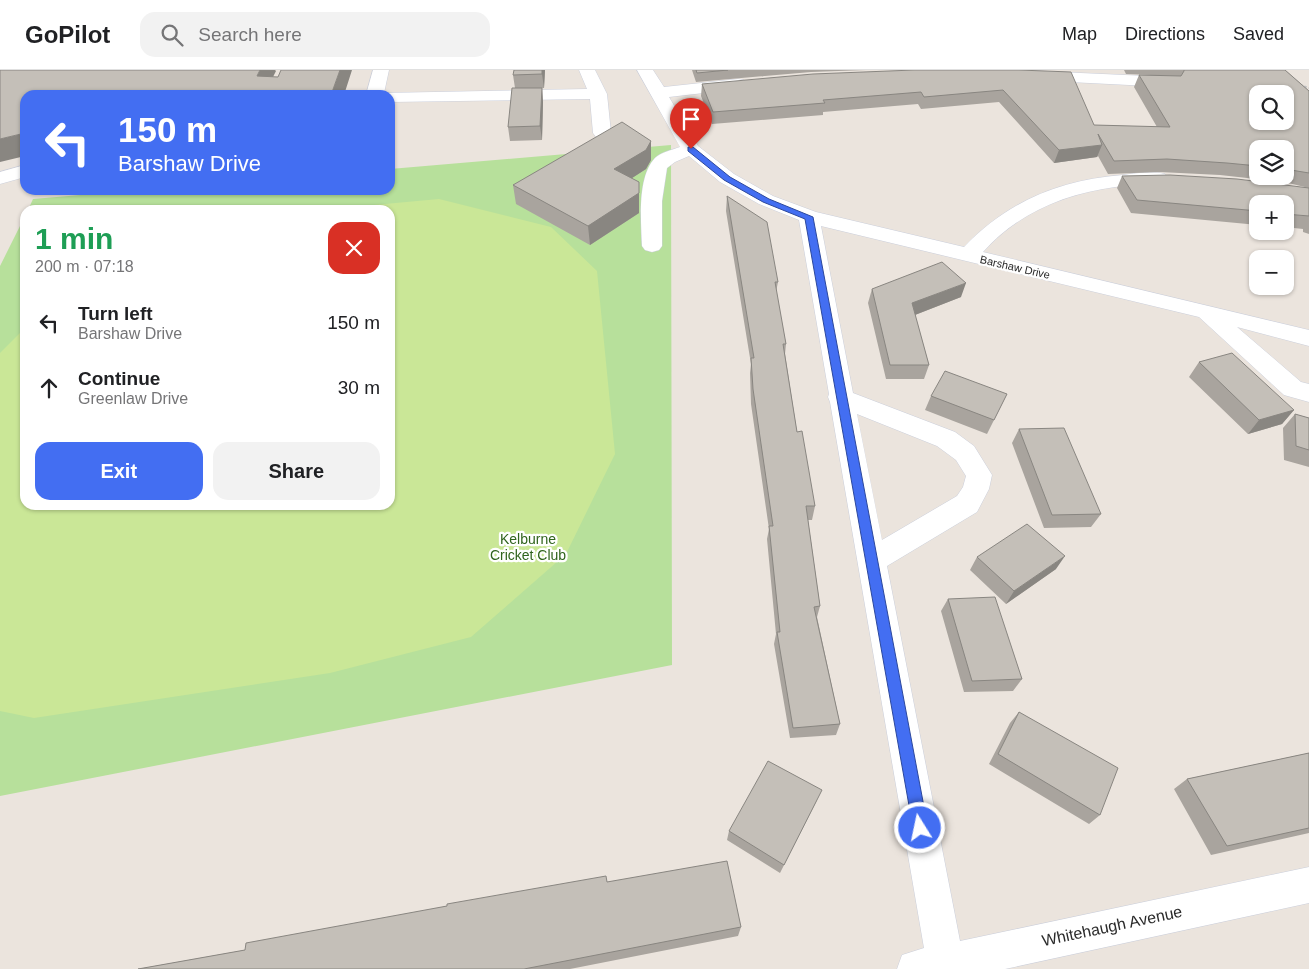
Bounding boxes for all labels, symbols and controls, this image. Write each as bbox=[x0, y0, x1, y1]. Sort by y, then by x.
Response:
search box bbox=[140, 12, 490, 57]
text: GoPilot bbox=[25, 21, 110, 48]
icon: search bbox=[158, 21, 186, 49]
text: Search here bbox=[198, 24, 302, 45]
text: Map bbox=[1062, 24, 1097, 44]
text: Directions bbox=[1125, 24, 1205, 44]
text: Saved bbox=[1233, 24, 1284, 44]
map controls bbox=[1249, 85, 1294, 295]
button: search bbox=[1249, 85, 1294, 130]
pin bbox=[670, 98, 712, 149]
icon: arrive bbox=[677, 105, 705, 133]
icon: left bbox=[35, 110, 100, 175]
text: 150 m bbox=[118, 110, 217, 149]
button: layers bbox=[1249, 140, 1294, 185]
text: Barshaw Drive bbox=[118, 151, 261, 176]
button: + bbox=[1249, 195, 1294, 240]
text: 1 min bbox=[35, 222, 113, 255]
button: close bbox=[328, 222, 380, 274]
button: − bbox=[1249, 250, 1294, 295]
street label: Barshaw Drive bbox=[979, 253, 1051, 281]
text: 200 m · 07:18 bbox=[35, 258, 134, 275]
text: Turn left bbox=[78, 303, 153, 324]
icon: left bbox=[35, 309, 63, 337]
text: 150 m bbox=[327, 312, 380, 333]
text: Barshaw Drive bbox=[78, 325, 182, 342]
text: Continue bbox=[78, 368, 160, 389]
icon: ahead bbox=[35, 374, 63, 402]
text: 30 m bbox=[338, 377, 380, 398]
text: Greenlaw Drive bbox=[78, 390, 188, 407]
button: Exit bbox=[35, 442, 203, 500]
button: Share bbox=[213, 442, 380, 500]
park label: Kelburne Cricket Club bbox=[490, 531, 566, 563]
position arrow bbox=[893, 801, 945, 853]
street label: Whitehaugh Avenue bbox=[1040, 903, 1184, 949]

